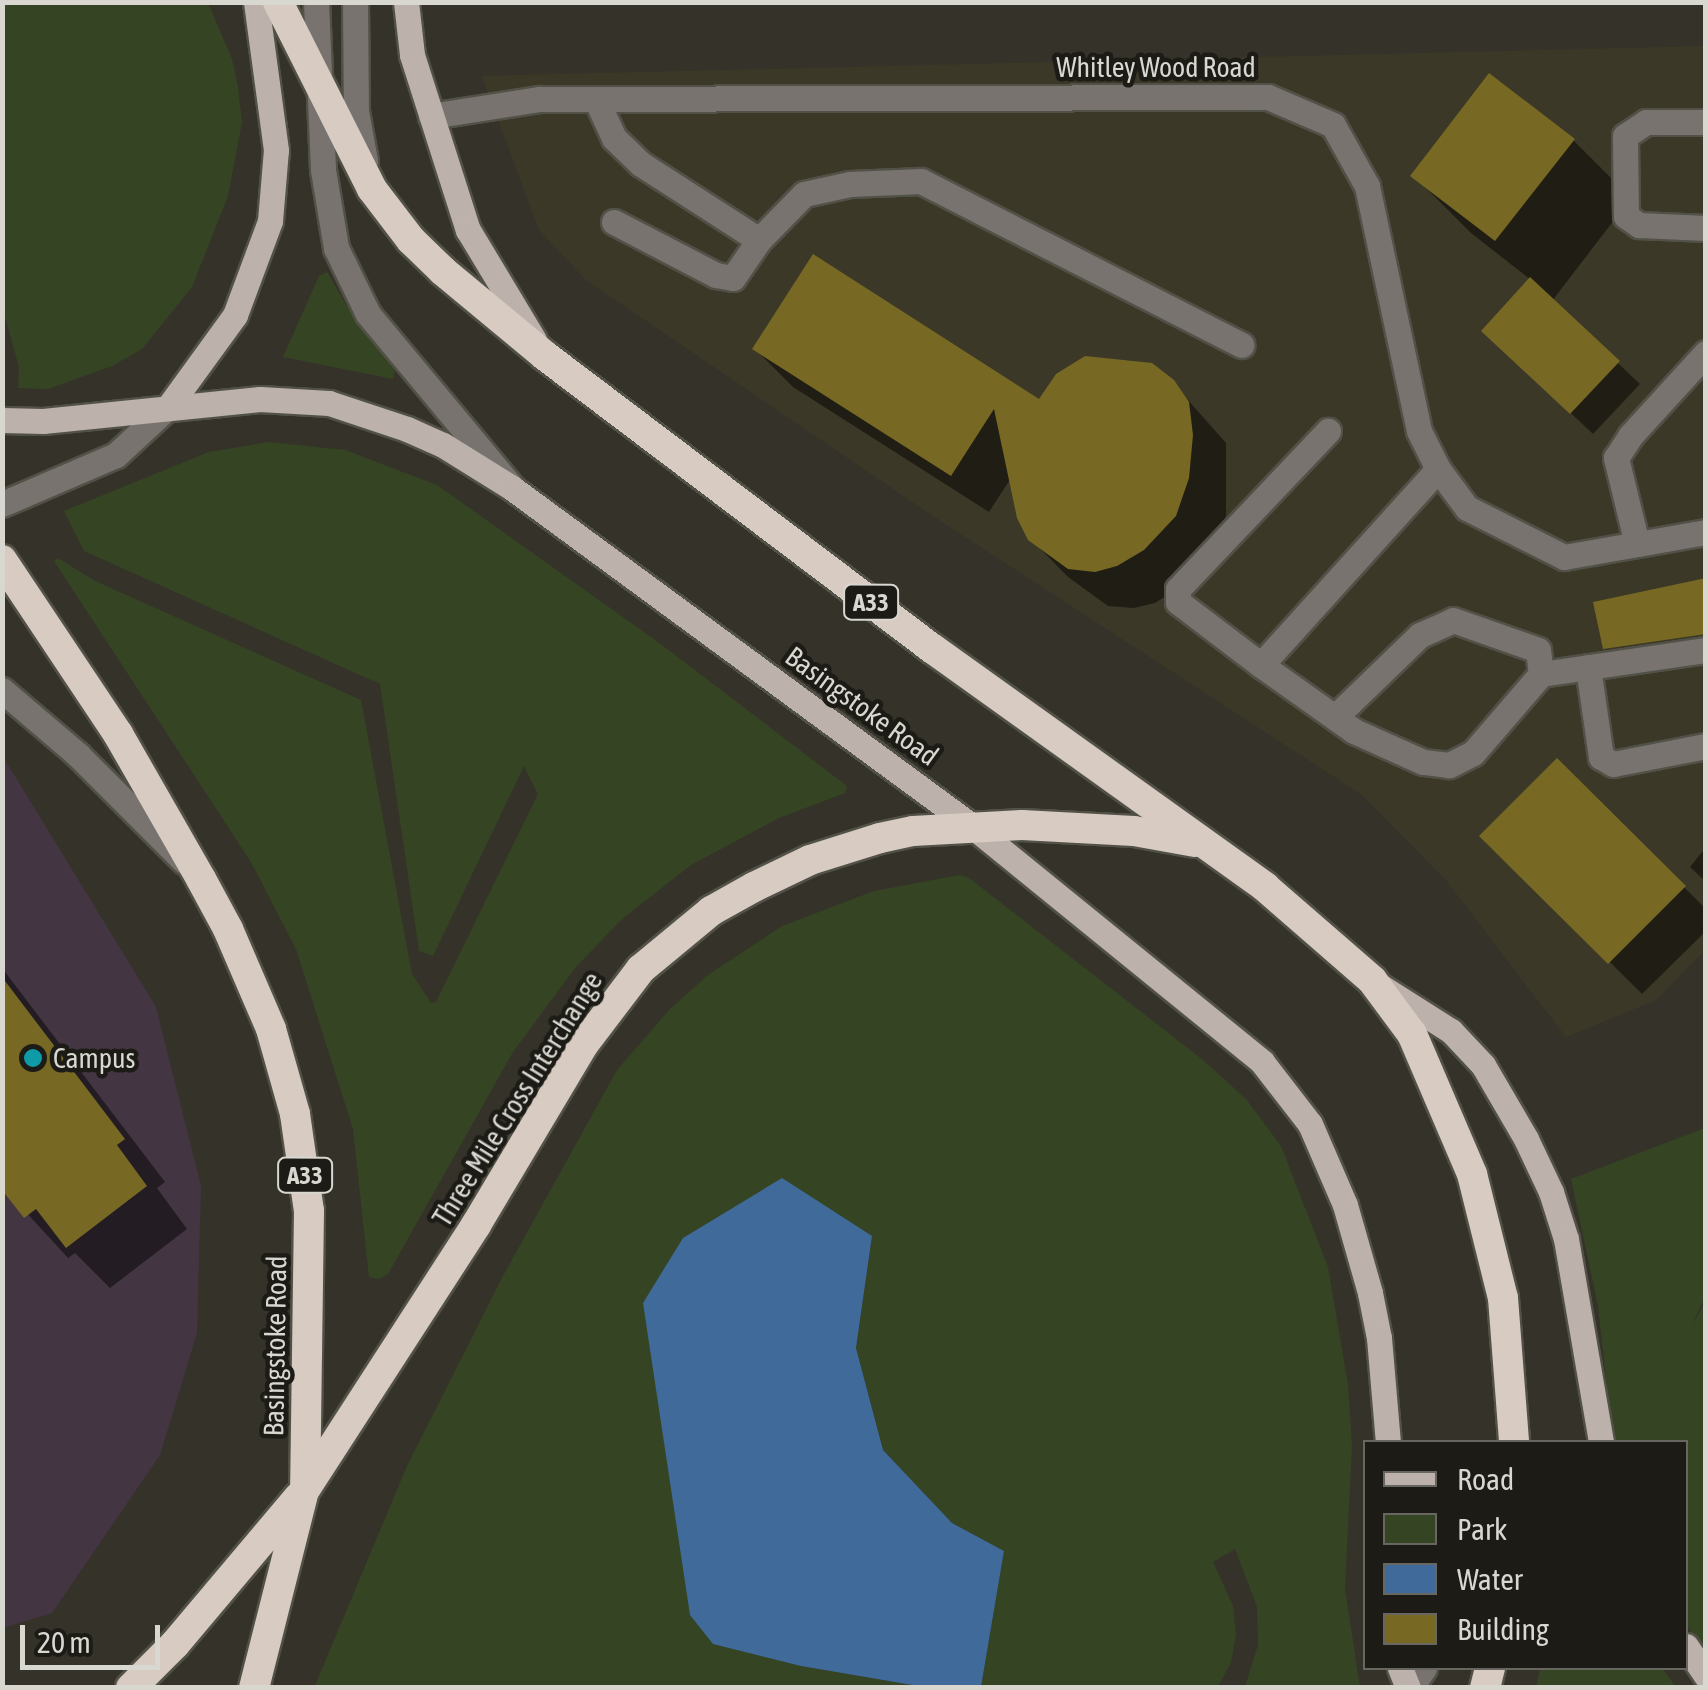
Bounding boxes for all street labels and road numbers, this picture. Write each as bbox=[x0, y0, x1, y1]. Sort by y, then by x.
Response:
street label: Whitley Wood Road bbox=[1056, 50, 1256, 84]
road number: A33 bbox=[841, 582, 901, 622]
street label: Basingstoke Road bbox=[779, 639, 945, 773]
street label: Three Mile Cross Interchange bbox=[425, 966, 609, 1232]
road number: A33 bbox=[275, 1155, 335, 1195]
street label: Basingstoke Road bbox=[257, 1255, 293, 1437]

